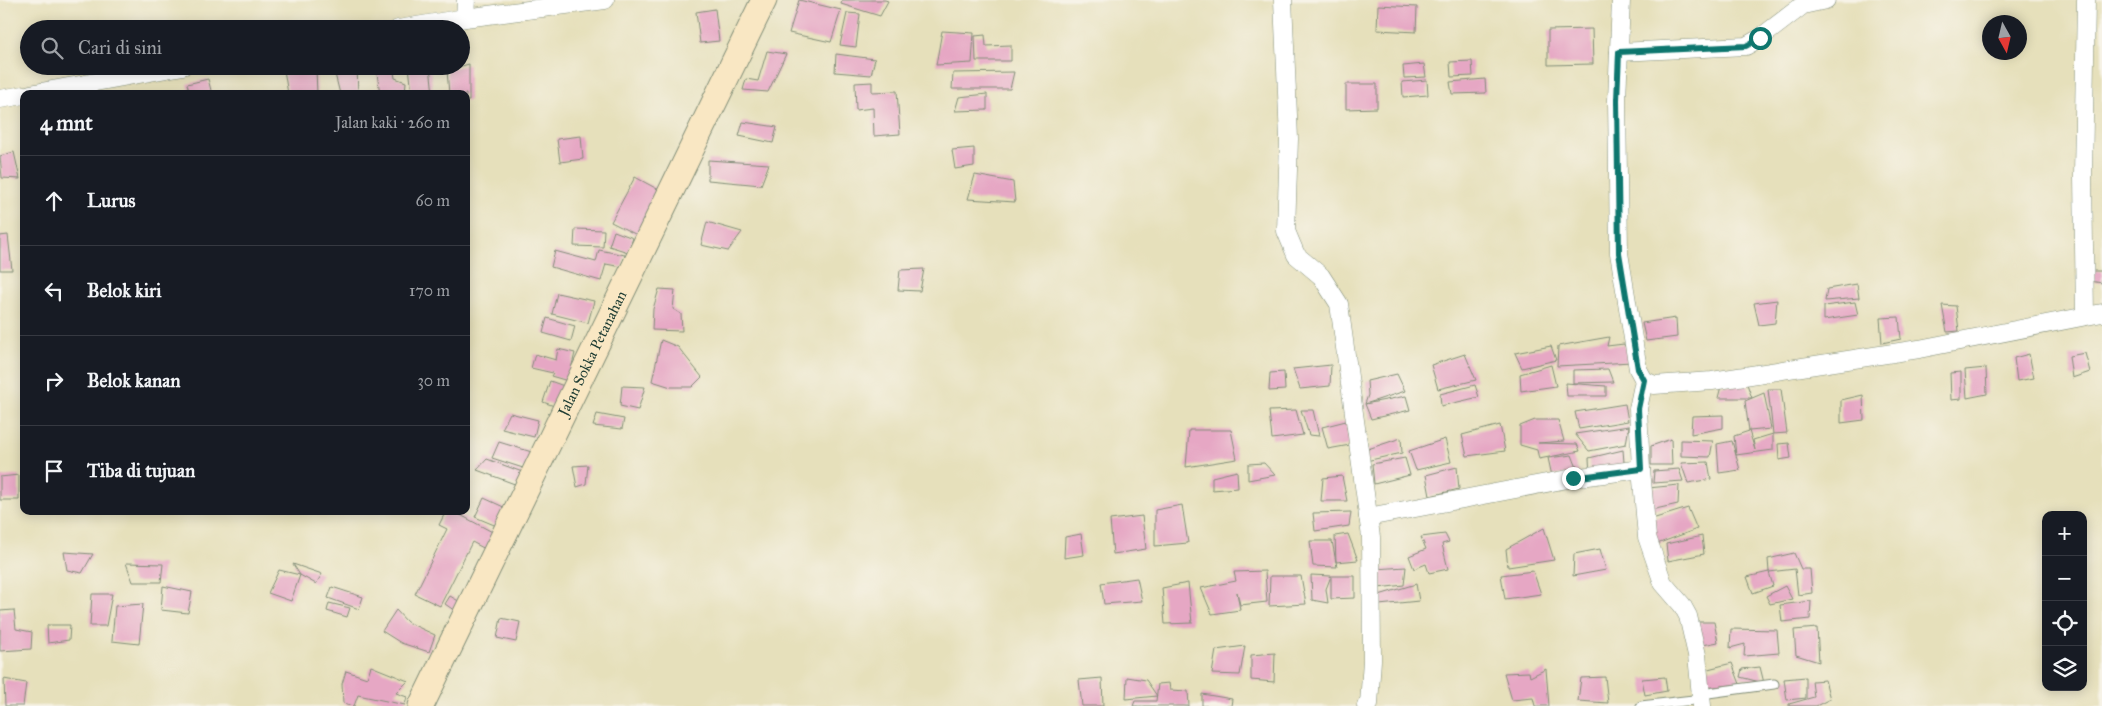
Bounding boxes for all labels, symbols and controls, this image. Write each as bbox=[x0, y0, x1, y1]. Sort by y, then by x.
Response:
north arrow bbox=[1982, 15, 2027, 60]
search box bbox=[20, 20, 470, 75]
route start bbox=[1749, 27, 1772, 50]
icon: search bbox=[38, 34, 66, 62]
text: Cari di sini bbox=[78, 36, 162, 59]
text: 4 mnt bbox=[40, 110, 93, 136]
text: Jalan kaki · 260 m bbox=[335, 113, 450, 132]
icon: ahead bbox=[40, 187, 68, 215]
text: Lurus bbox=[87, 189, 135, 212]
text: 60 m bbox=[416, 191, 450, 210]
icon: left bbox=[40, 277, 68, 305]
text: Belok kiri bbox=[87, 279, 161, 302]
text: 170 m bbox=[409, 281, 450, 300]
street label: Jalan Sokka Petanahan bbox=[553, 288, 630, 421]
icon: right bbox=[40, 367, 68, 395]
text: Belok kanan bbox=[87, 369, 181, 392]
text: 30 m bbox=[417, 371, 450, 390]
icon: arrive bbox=[40, 457, 68, 485]
text: Tiba di tujuan bbox=[87, 459, 195, 482]
route end bbox=[1562, 467, 1585, 490]
map controls bbox=[2042, 511, 2087, 691]
button: + bbox=[2042, 511, 2087, 556]
button: − bbox=[2042, 556, 2087, 601]
button: locate bbox=[2042, 601, 2087, 646]
button: layers bbox=[2042, 646, 2087, 691]

